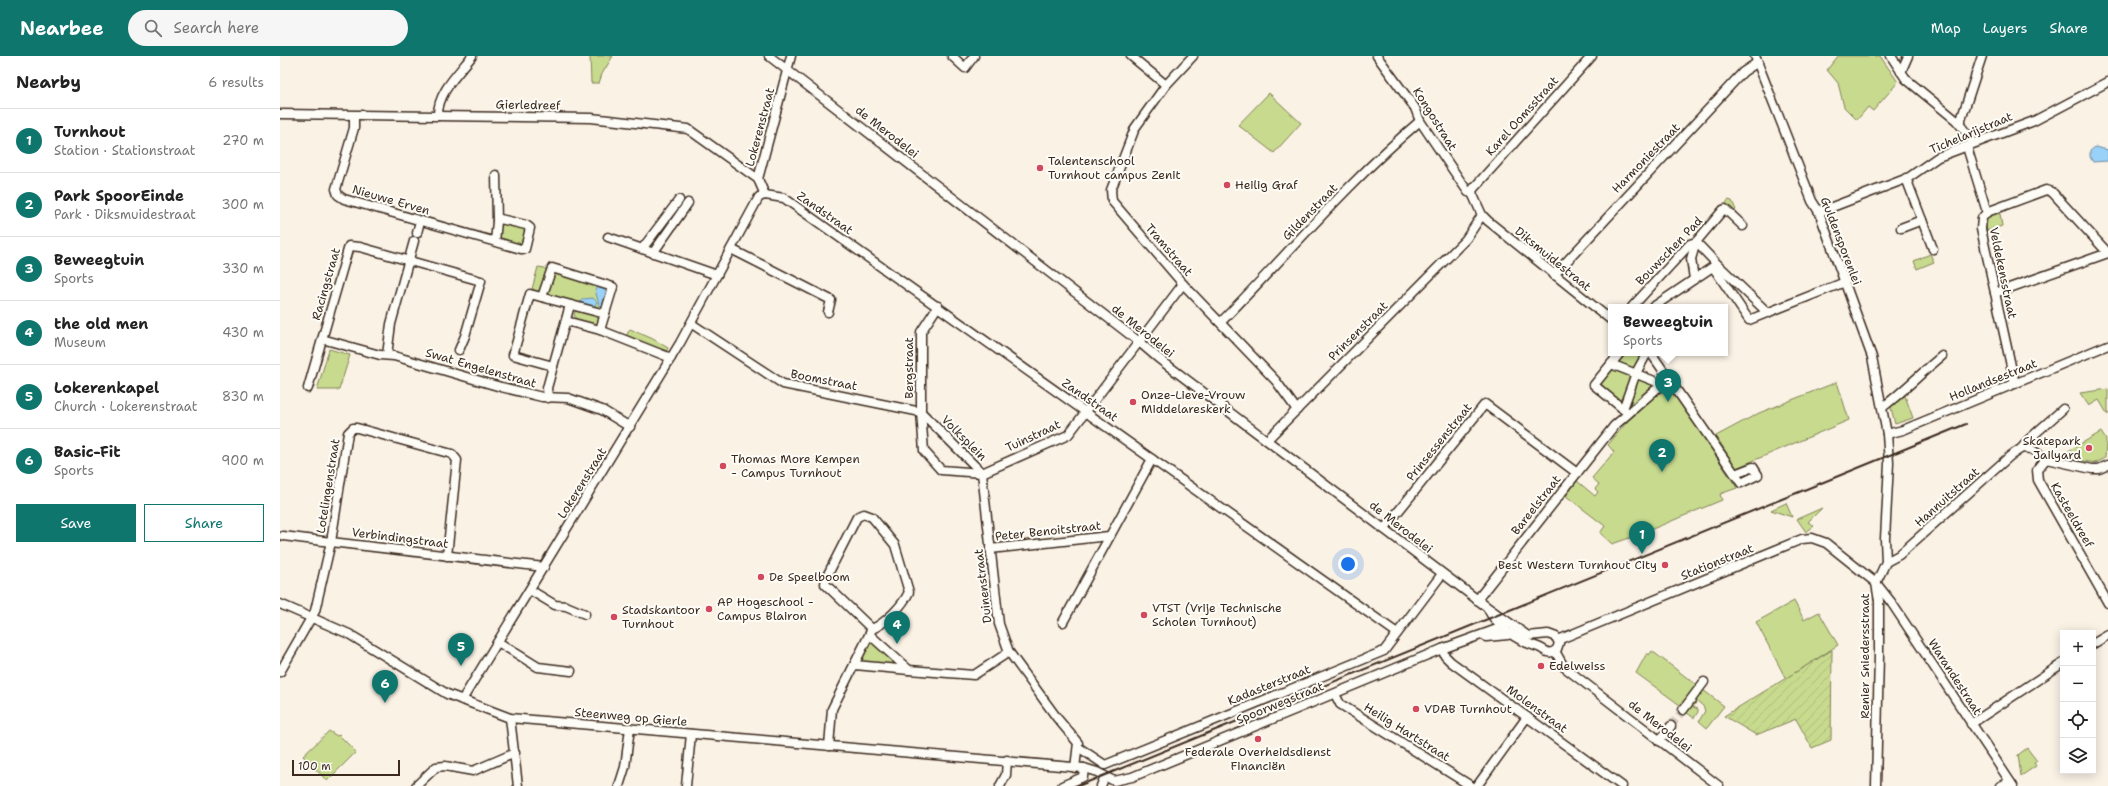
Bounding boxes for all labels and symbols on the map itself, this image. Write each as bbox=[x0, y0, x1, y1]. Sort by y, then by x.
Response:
street label: Karel Oomsstraat bbox=[1482, 73, 1562, 159]
street label: Kongostraat bbox=[1409, 84, 1461, 154]
street label: Lokerenstraat bbox=[742, 86, 778, 168]
street label: Gierledreef bbox=[496, 96, 561, 114]
street label: de Merodelei bbox=[852, 102, 922, 162]
street label: Tichelarijstraat bbox=[1927, 108, 2015, 158]
street label: Harmoniestraat bbox=[1608, 120, 1684, 196]
place label: Talentenschool Turnhout campus Zenit bbox=[1048, 153, 1181, 183]
marker: Talentenschool Turnhout campus Zenit bbox=[1035, 163, 1045, 173]
place label: Heilig Graf bbox=[1235, 177, 1298, 193]
marker: Heilig Graf bbox=[1222, 180, 1232, 190]
street label: Gildenstraat bbox=[1279, 180, 1341, 244]
street label: Nieuwe Erven bbox=[350, 181, 432, 219]
street label: Zandstraat bbox=[794, 188, 856, 238]
street label: Guldensporenlei bbox=[1817, 195, 1865, 287]
street label: Bouwschen Pad bbox=[1632, 213, 1706, 289]
street label: Tramstraat bbox=[1142, 220, 1196, 280]
street label: Diksmuidestraat bbox=[1512, 223, 1594, 295]
street label: Veldekensstraat bbox=[1985, 226, 2021, 320]
street label: Racingstraat bbox=[308, 246, 344, 322]
street label: Prinsenstraat bbox=[1325, 298, 1391, 364]
street label: de Merodelei bbox=[1108, 301, 1178, 361]
street label: Bergstraat bbox=[901, 337, 917, 399]
street label: Swat Engelenstraat bbox=[424, 345, 538, 391]
street label: Hollandsestraat bbox=[1947, 355, 2039, 405]
street label: Boomstraat bbox=[789, 366, 859, 394]
pin: 3 bbox=[1655, 369, 1681, 402]
street label: Zandstraat bbox=[1059, 375, 1121, 425]
place label: Onze-Lieve-Vrouw Middelareskerk bbox=[1141, 387, 1246, 417]
marker: Onze-Lieve-Vrouw Middelareskerk bbox=[1128, 397, 1138, 407]
street label: Prinsessenstraat bbox=[1403, 400, 1475, 484]
street label: Volksplein bbox=[938, 412, 990, 464]
street label: Tuinstraat bbox=[1003, 416, 1063, 456]
place label: Skatepark Jailyard bbox=[2023, 433, 2081, 463]
street label: Lotelingenstraat bbox=[313, 437, 343, 535]
pin: 2 bbox=[1649, 439, 1675, 472]
marker: Skatepark Jailyard bbox=[2084, 443, 2094, 453]
street label: Lokerenstraat bbox=[554, 444, 610, 522]
place label: Thomas More Kempen - Campus Turnhout bbox=[731, 451, 860, 481]
marker: Thomas More Kempen - Campus Turnhout bbox=[718, 461, 728, 471]
street label: Hannuitstraat bbox=[1911, 464, 1983, 530]
street label: Bareelstraat bbox=[1508, 472, 1564, 538]
street label: Kasteeldreef bbox=[2047, 480, 2097, 551]
street label: de Merodelei bbox=[1366, 497, 1436, 557]
street label: Peter Benoitstraat bbox=[994, 517, 1102, 545]
pin: 1 bbox=[1629, 521, 1655, 554]
street label: Verbindingstraat bbox=[351, 524, 449, 552]
street label: Stationstraat bbox=[1678, 540, 1756, 584]
street label: Duinenstraat bbox=[970, 548, 996, 624]
your location bbox=[1338, 554, 1358, 574]
place label: Best Western Turnhout City bbox=[1498, 557, 1657, 573]
marker: Best Western Turnhout City bbox=[1660, 560, 1670, 570]
place label: De Speelboom bbox=[769, 569, 850, 585]
marker: De Speelboom bbox=[756, 572, 766, 582]
street label: Renier Sniedersstraat bbox=[1857, 593, 1873, 719]
place label: AP Hogeschool - Campus Blairon bbox=[717, 594, 814, 624]
place label: VTST (Vrije Technische Scholen Turnhout) bbox=[1152, 600, 1282, 630]
place label: Stadskantoor Turnhout bbox=[622, 602, 701, 632]
marker: AP Hogeschool - Campus Blairon bbox=[704, 604, 714, 614]
marker: VTST (Vrije Technische Scholen Turnhout) bbox=[1139, 610, 1149, 620]
pin: 4 bbox=[884, 611, 910, 644]
marker: Stadskantoor Turnhout bbox=[609, 612, 619, 622]
pin: 5 bbox=[448, 633, 474, 666]
street label: Warandestraat bbox=[1924, 636, 1986, 718]
place label: Edelweiss bbox=[1549, 658, 1605, 674]
street label: Kadasterstraat bbox=[1225, 661, 1313, 709]
marker: Edelweiss bbox=[1536, 661, 1546, 671]
pin: 6 bbox=[372, 670, 398, 703]
street label: Spoorwegstraat bbox=[1234, 678, 1326, 728]
street label: Molenstraat bbox=[1503, 681, 1571, 737]
street label: de Merodelei bbox=[1625, 696, 1695, 756]
street label: Heilig Hartstraat bbox=[1361, 699, 1453, 765]
place label: VDAB Turnhout bbox=[1424, 701, 1512, 717]
street label: Steenweg op Gierle bbox=[574, 704, 688, 730]
marker: VDAB Turnhout bbox=[1411, 704, 1421, 714]
marker: Federale Overheidsdienst Financiën bbox=[1253, 734, 1263, 744]
place label: Federale Overheidsdienst Financiën bbox=[1185, 744, 1331, 774]
scale bar bbox=[292, 758, 400, 777]

